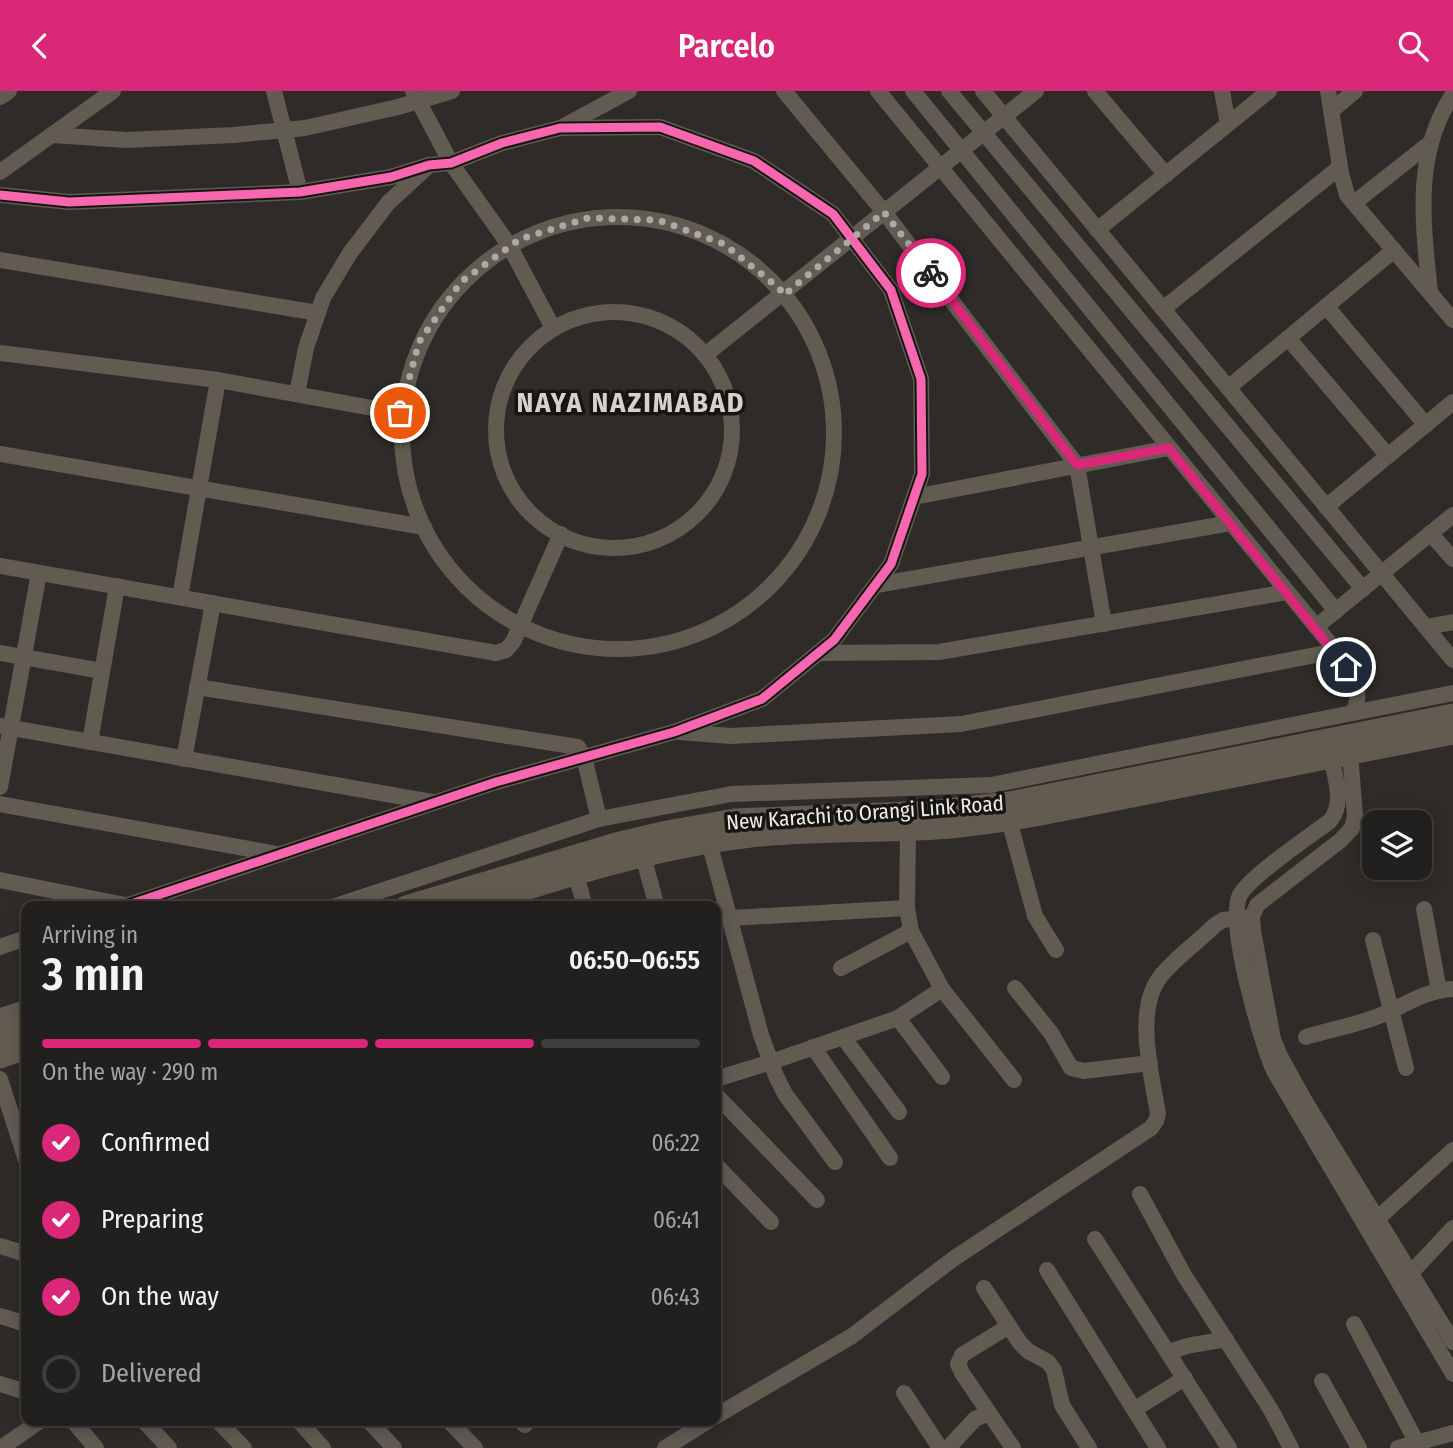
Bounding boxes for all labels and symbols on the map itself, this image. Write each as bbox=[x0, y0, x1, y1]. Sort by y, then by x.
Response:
courier bbox=[896, 238, 966, 308]
pin bbox=[370, 383, 430, 443]
district label: NAYA NAZIMABAD bbox=[516, 386, 746, 419]
pin bbox=[1316, 637, 1376, 697]
street label: New Karachi to Orangi Link Road bbox=[725, 790, 1005, 836]

